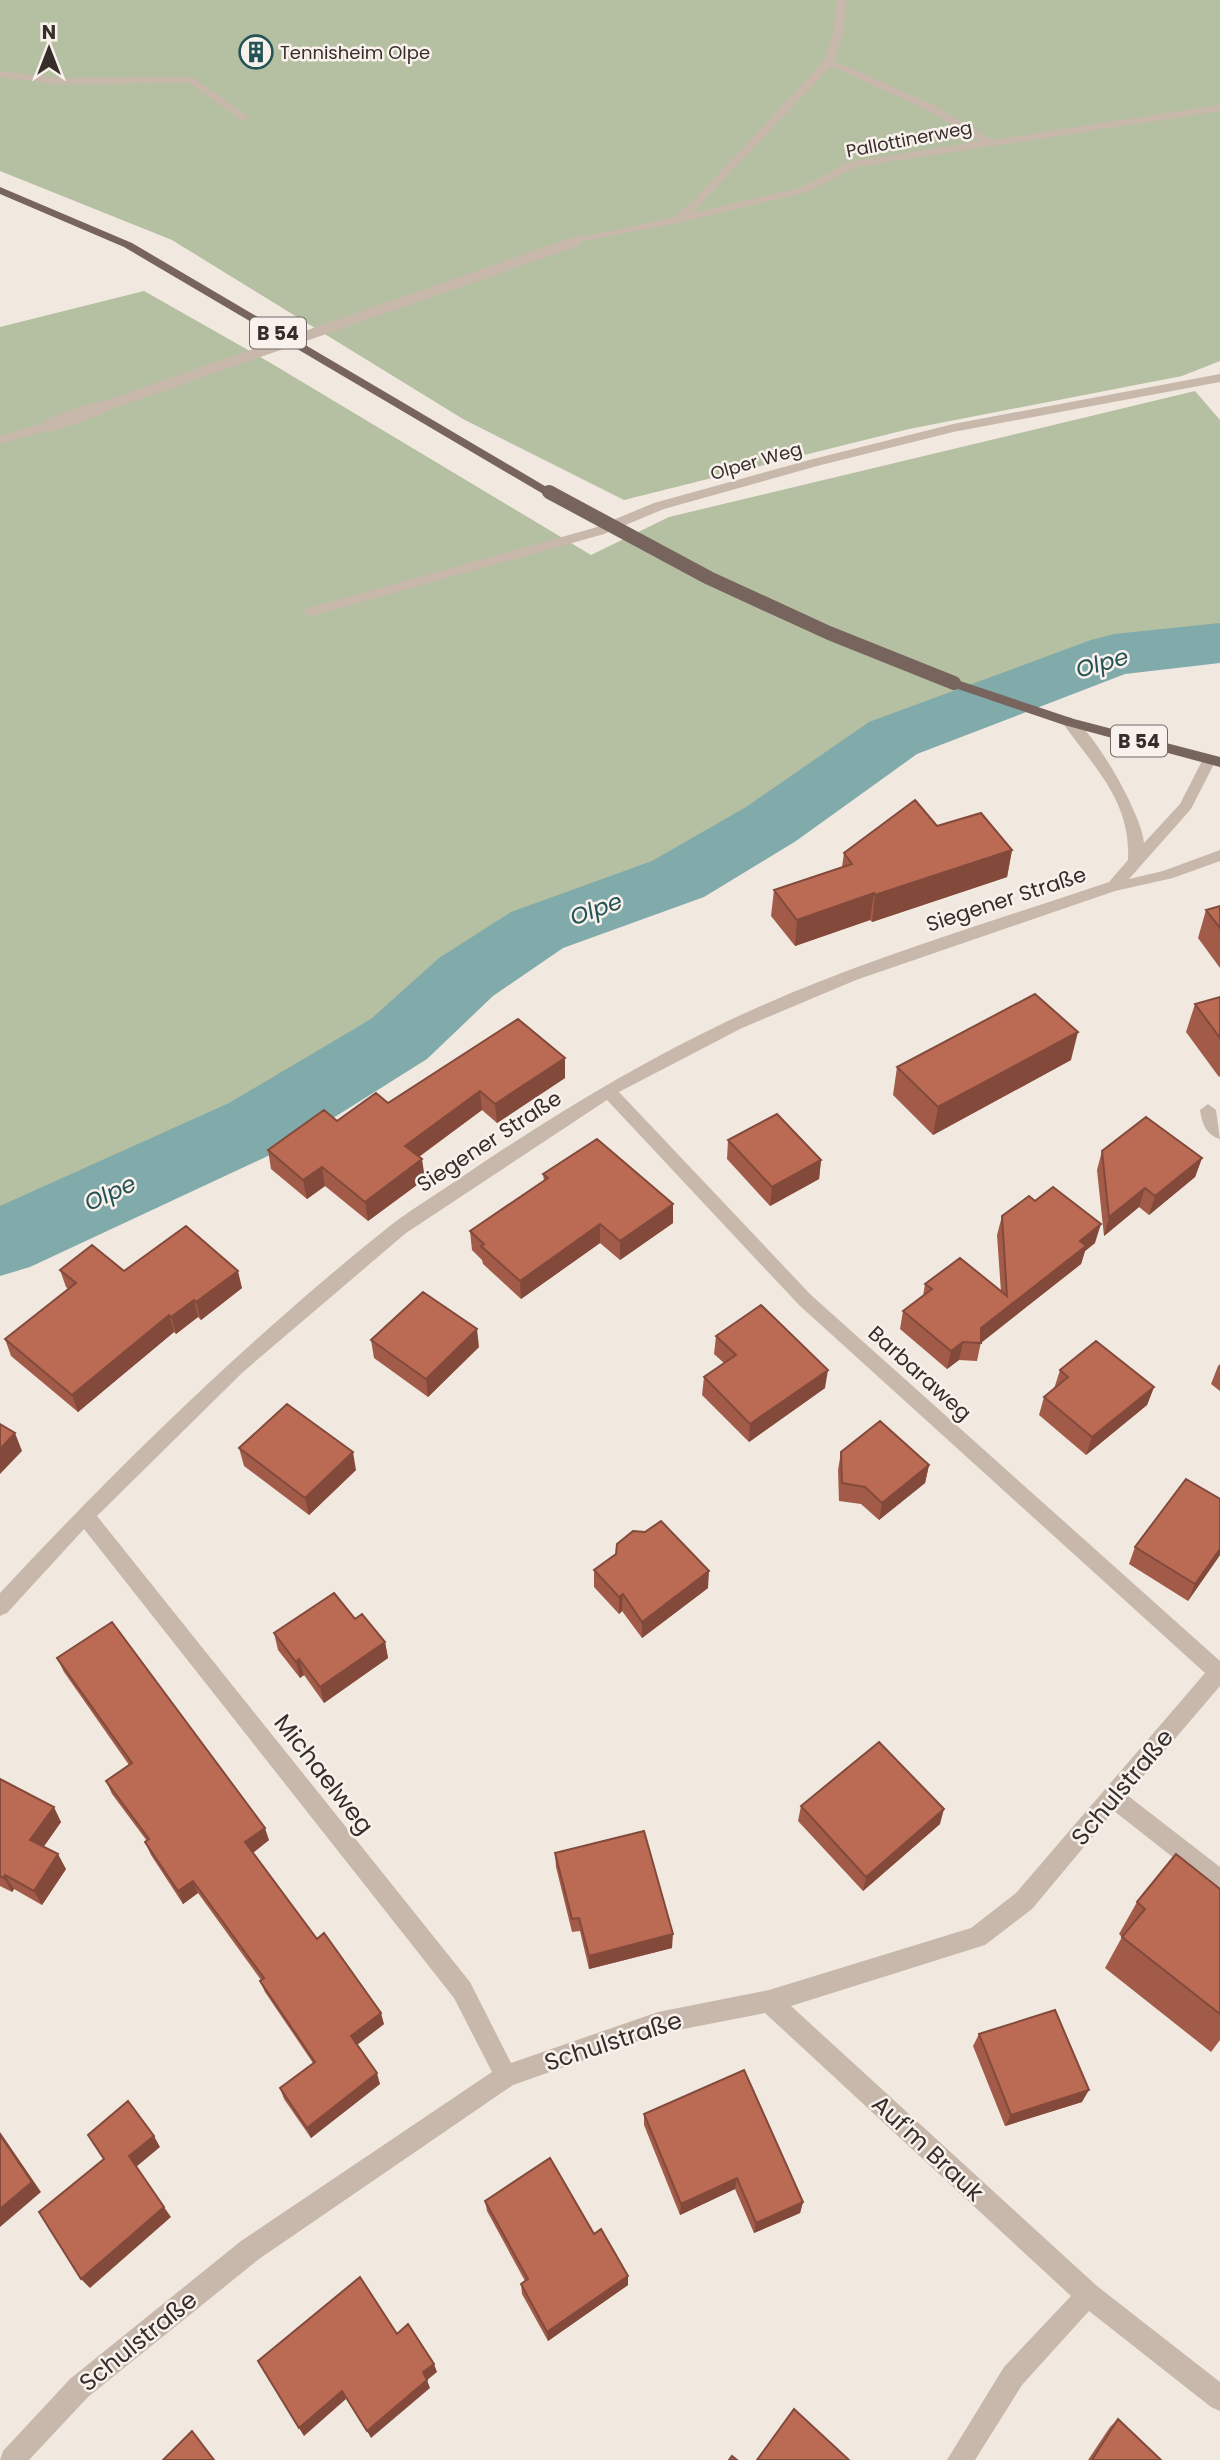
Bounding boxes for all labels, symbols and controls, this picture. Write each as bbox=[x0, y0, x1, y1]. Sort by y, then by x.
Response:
north arrow bbox=[14, 14, 84, 84]
text: N bbox=[42, 19, 56, 46]
building icon: Tennisheim Olpe bbox=[237, 33, 275, 71]
place label: Tennisheim Olpe bbox=[280, 40, 430, 65]
street label: Pallottinerweg bbox=[844, 115, 974, 163]
road number: B 54 bbox=[250, 318, 306, 348]
street label: Olper Weg bbox=[707, 436, 805, 486]
water label: Olpe bbox=[1072, 640, 1132, 686]
road number: B 54 bbox=[1111, 726, 1167, 756]
street label: Siegener Straße bbox=[922, 859, 1090, 939]
water label: Olpe bbox=[565, 885, 627, 933]
street label: Siegener Straße bbox=[411, 1083, 567, 1199]
water label: Olpe bbox=[79, 1167, 141, 1219]
street label: Barbaraweg bbox=[862, 1319, 978, 1427]
street label: Michaelweg bbox=[267, 1707, 381, 1841]
street label: Schulstraße bbox=[1063, 1722, 1181, 1852]
street label: Schulstraße bbox=[540, 2003, 686, 2079]
street label: Auf'm Brauk bbox=[865, 2088, 992, 2209]
street label: Schulstraße bbox=[72, 2283, 204, 2399]

